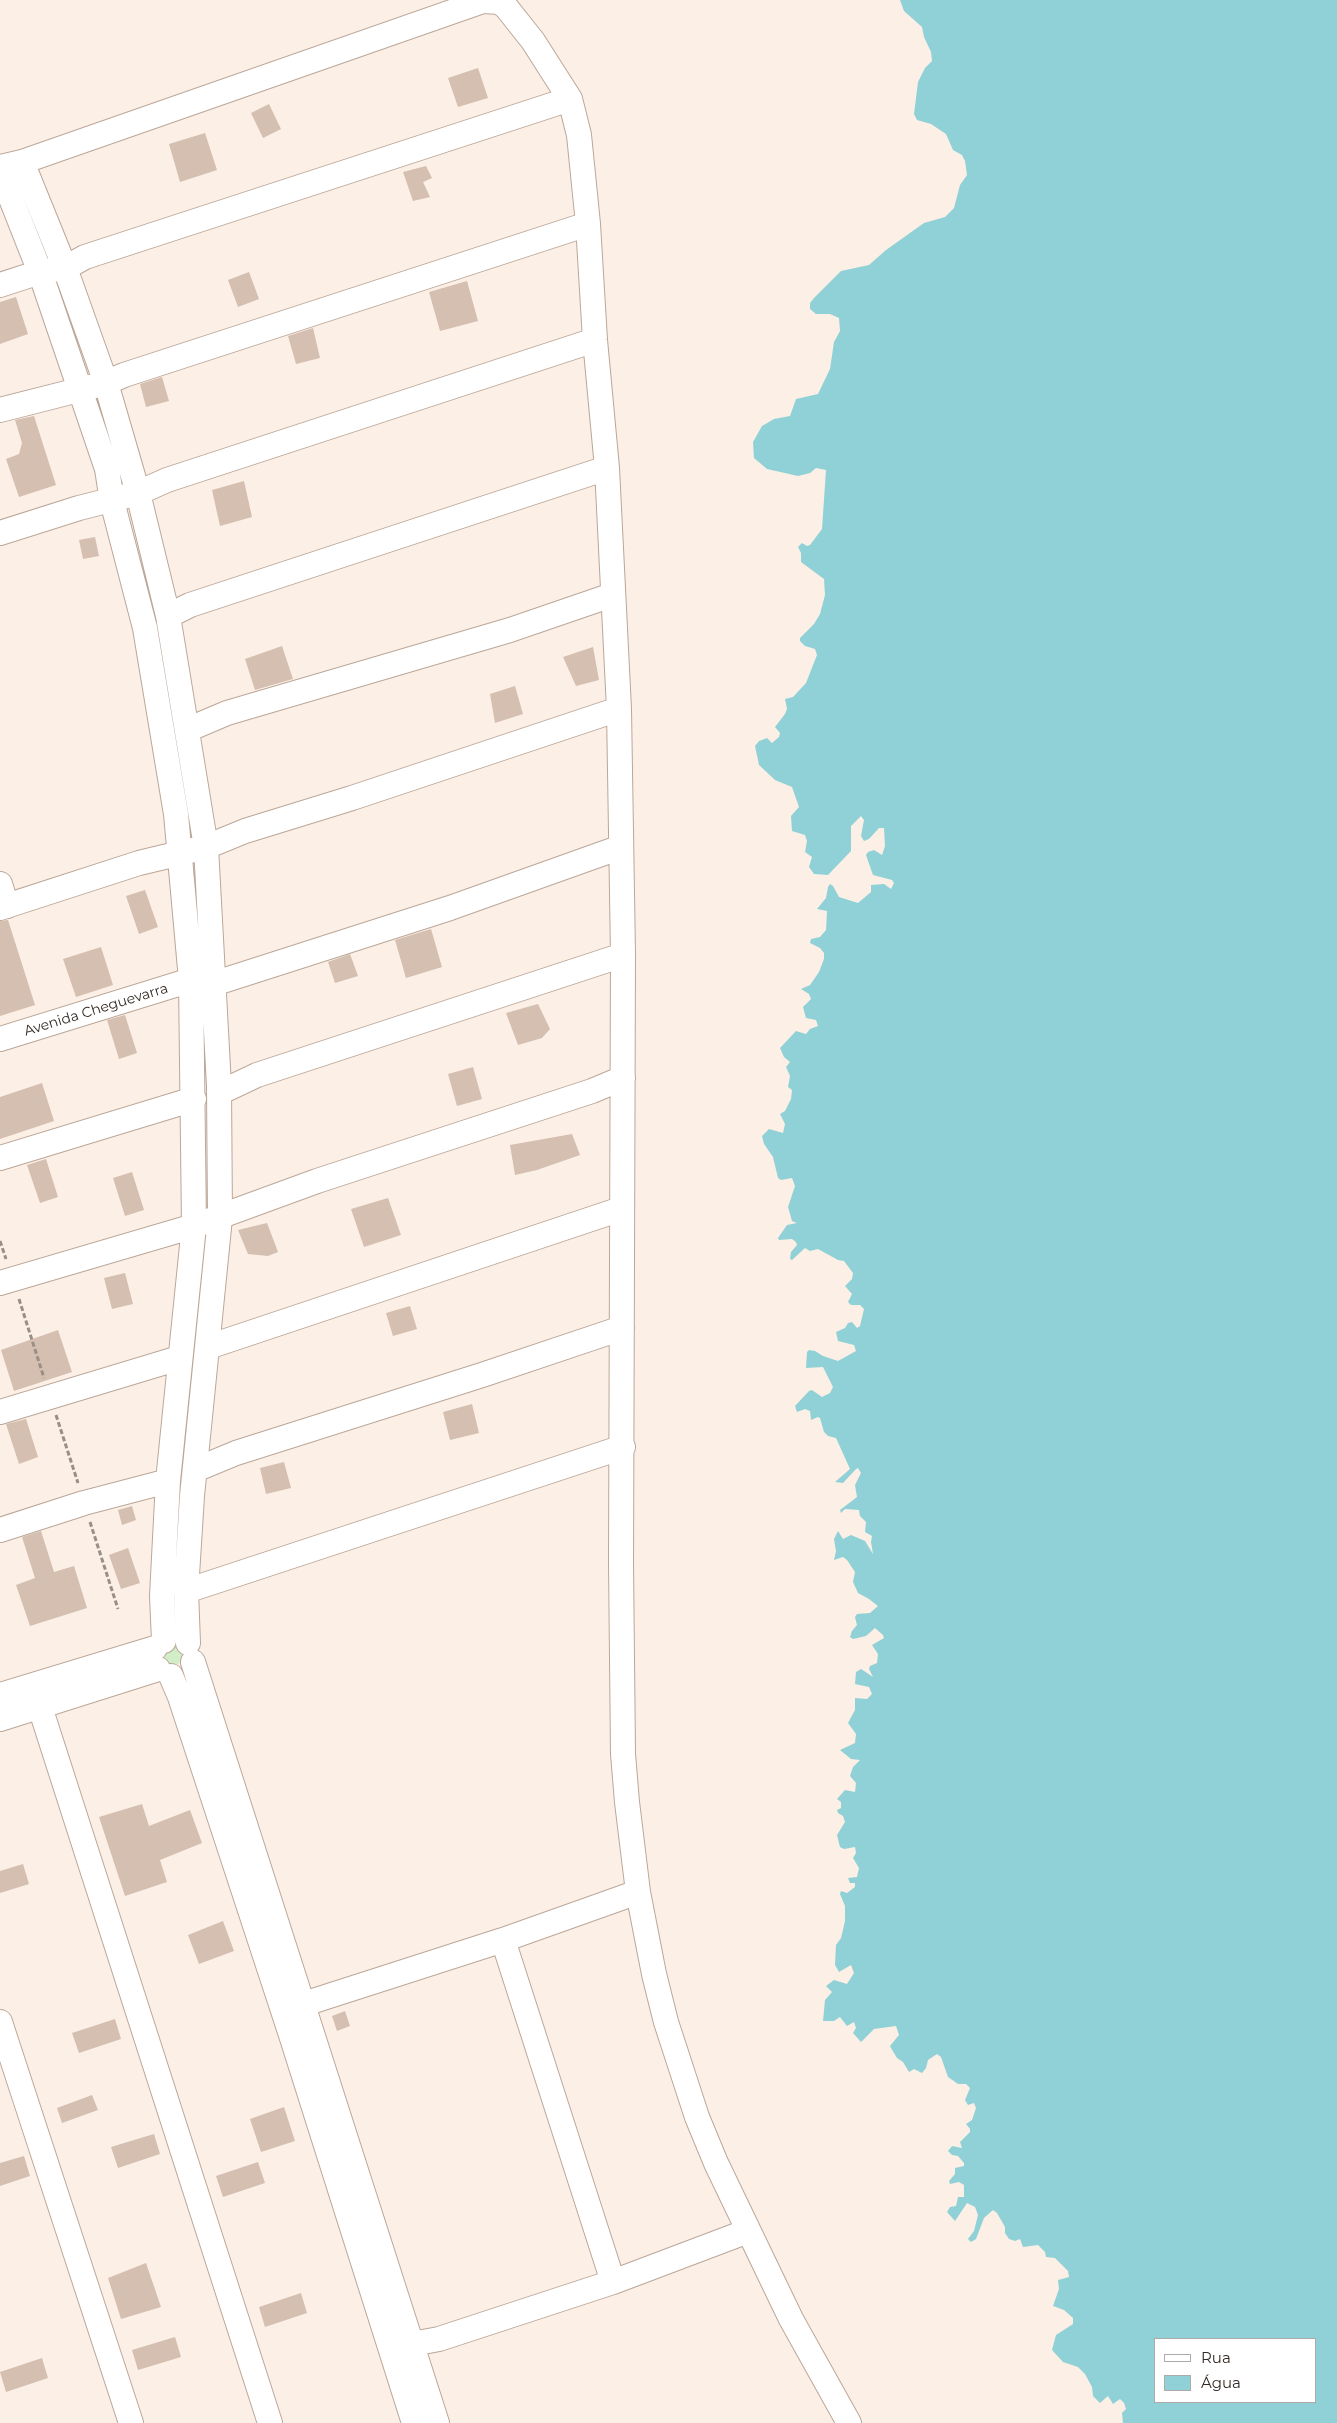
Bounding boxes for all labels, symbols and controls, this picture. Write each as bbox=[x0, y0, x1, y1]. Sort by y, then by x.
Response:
street label: Avenida Cheguevarra bbox=[22, 980, 170, 1040]
legend bbox=[1154, 2338, 1317, 2403]
text: Rua bbox=[1201, 2348, 1231, 2367]
text: Água bbox=[1201, 2373, 1241, 2392]

